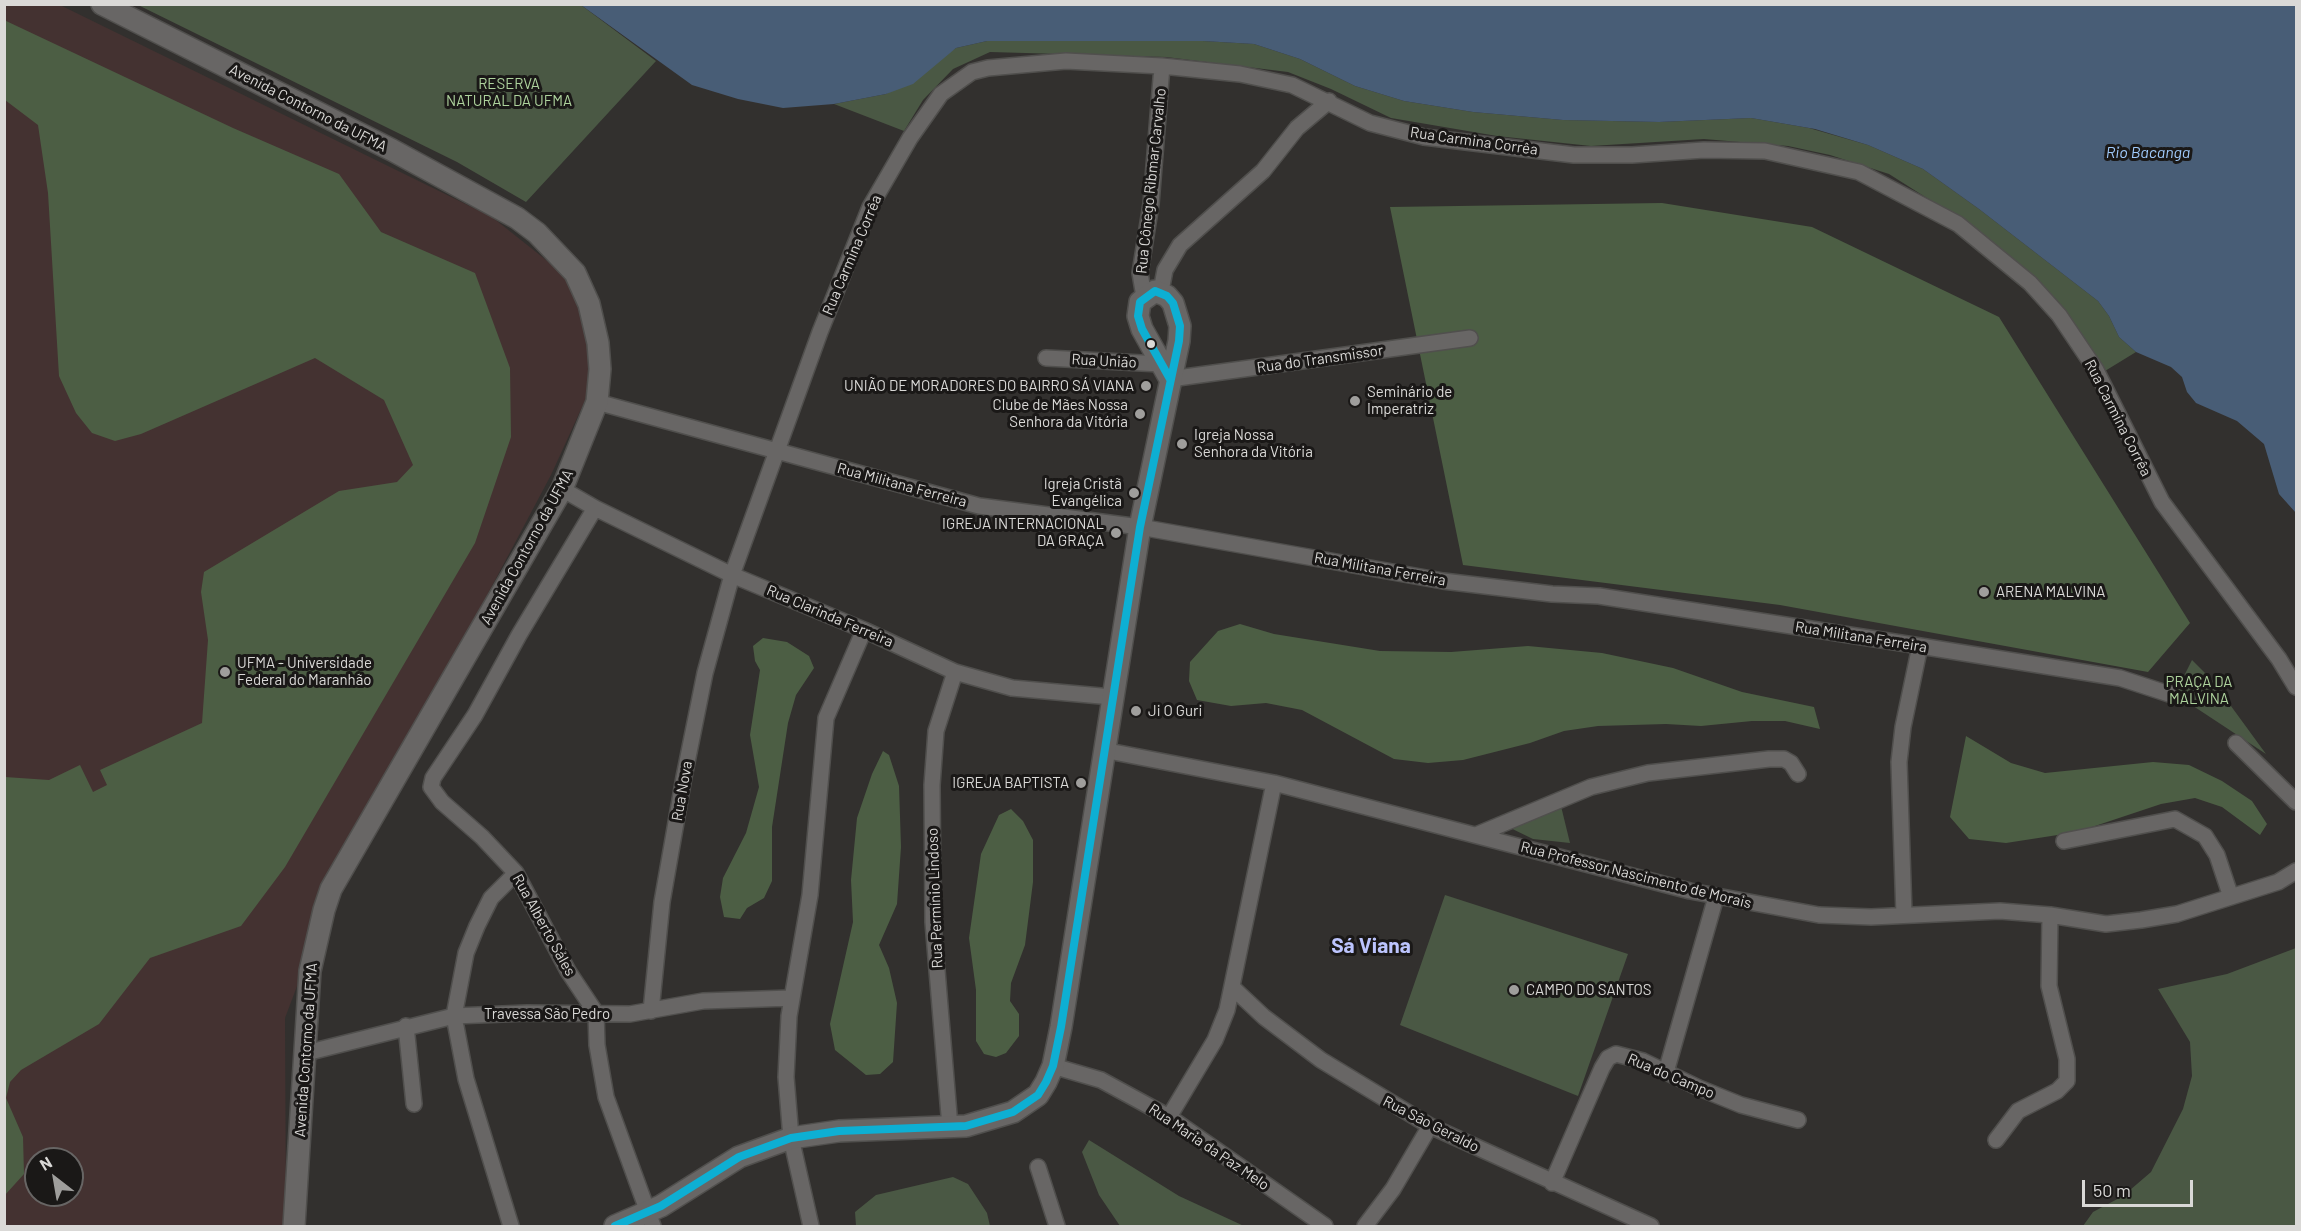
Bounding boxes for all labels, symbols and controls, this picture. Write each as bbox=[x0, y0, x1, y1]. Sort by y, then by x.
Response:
street label: Avenida Contorno da UFMA bbox=[226, 60, 390, 156]
park label: RESERVA NATURAL DA UFMA bbox=[446, 75, 572, 110]
street label: Rua Cônego Ribmar Carvalho bbox=[1132, 87, 1170, 275]
street label: Rua Carmina Corrêa bbox=[1409, 123, 1539, 159]
water label: Rio Bacanga bbox=[2106, 143, 2190, 163]
street label: Rua Carmina Corrêa bbox=[819, 192, 885, 318]
unlabelled marker bbox=[1145, 338, 1157, 350]
street label: Rua do Transmissor bbox=[1256, 341, 1384, 377]
street label: Rua União bbox=[1071, 350, 1137, 372]
street label: Rua Carmina Corrêa bbox=[2081, 357, 2155, 479]
place label: UNIÃO DE MORADORES DO BAIRRO SÁ VIANA bbox=[844, 377, 1134, 395]
marker: UNIÃO DE MORADORES DO BAIRRO SÁ VIANA bbox=[1139, 379, 1153, 393]
place label: Seminário de Imperatriz bbox=[1367, 383, 1452, 418]
marker: Seminário de Imperatriz bbox=[1348, 394, 1362, 408]
place label: Clube de Mães Nossa Senhora da Vitória bbox=[993, 396, 1128, 431]
marker: Clube de Mães Nossa Senhora da Vitória bbox=[1133, 407, 1147, 421]
place label: Igreja Nossa Senhora da Vitória bbox=[1194, 426, 1313, 461]
marker: Igreja Nossa Senhora da Vitória bbox=[1175, 437, 1189, 451]
street label: Rua Militana Ferreira bbox=[835, 459, 969, 511]
street label: Avenida Contorno da UFMA bbox=[477, 466, 577, 628]
place label: Igreja Cristã Evangélica bbox=[1044, 475, 1122, 510]
marker: Igreja Cristã Evangélica bbox=[1127, 486, 1141, 500]
place label: IGREJA INTERNACIONAL DA GRAÇA bbox=[942, 515, 1104, 550]
marker: IGREJA INTERNACIONAL DA GRAÇA bbox=[1109, 526, 1123, 540]
street label: Rua Militana Ferreira bbox=[1313, 549, 1447, 589]
street label: Rua Clarinda Ferreira bbox=[764, 581, 896, 651]
place label: ARENA MALVINA bbox=[1996, 583, 2105, 601]
marker: ARENA MALVINA bbox=[1977, 585, 1991, 599]
street label: Rua Militana Ferreira bbox=[1794, 618, 1928, 656]
place label: UFMA - Universidade Federal do Maranhão bbox=[237, 654, 372, 689]
marker: UFMA - Universidade Federal do Maranhão bbox=[218, 665, 232, 679]
park label: PRAÇA DA MALVINA bbox=[2166, 673, 2232, 708]
place label: Ji O Guri bbox=[1148, 702, 1202, 720]
marker: Ji O Guri bbox=[1129, 704, 1143, 718]
street label: Rua Nova bbox=[668, 760, 696, 822]
place label: IGREJA BAPTISTA bbox=[952, 774, 1069, 792]
marker: IGREJA BAPTISTA bbox=[1074, 776, 1088, 790]
street label: Rua Permínio Lindoso bbox=[924, 827, 946, 969]
street label: Rua Professor Nascimento de Morais bbox=[1519, 838, 1753, 912]
street label: Rua Alberto Sáles bbox=[509, 871, 579, 979]
district label: Sá Viana bbox=[1331, 933, 1411, 959]
street label: Avenida Contorno da UFMA bbox=[291, 962, 321, 1138]
place label: CAMPO DO SANTOS bbox=[1526, 981, 1652, 999]
marker: CAMPO DO SANTOS bbox=[1507, 983, 1521, 997]
street label: Travessa São Pedro bbox=[484, 1005, 610, 1023]
street label: Rua do Campo bbox=[1625, 1050, 1717, 1102]
street label: Rua São Geraldo bbox=[1380, 1092, 1482, 1156]
street label: Rua Maria da Paz Melo bbox=[1145, 1100, 1273, 1194]
north arrow bbox=[24, 1147, 84, 1207]
text: N bbox=[36, 1152, 55, 1174]
scale bar bbox=[2085, 1168, 2196, 1206]
text: 50 m bbox=[2093, 1179, 2131, 1201]

